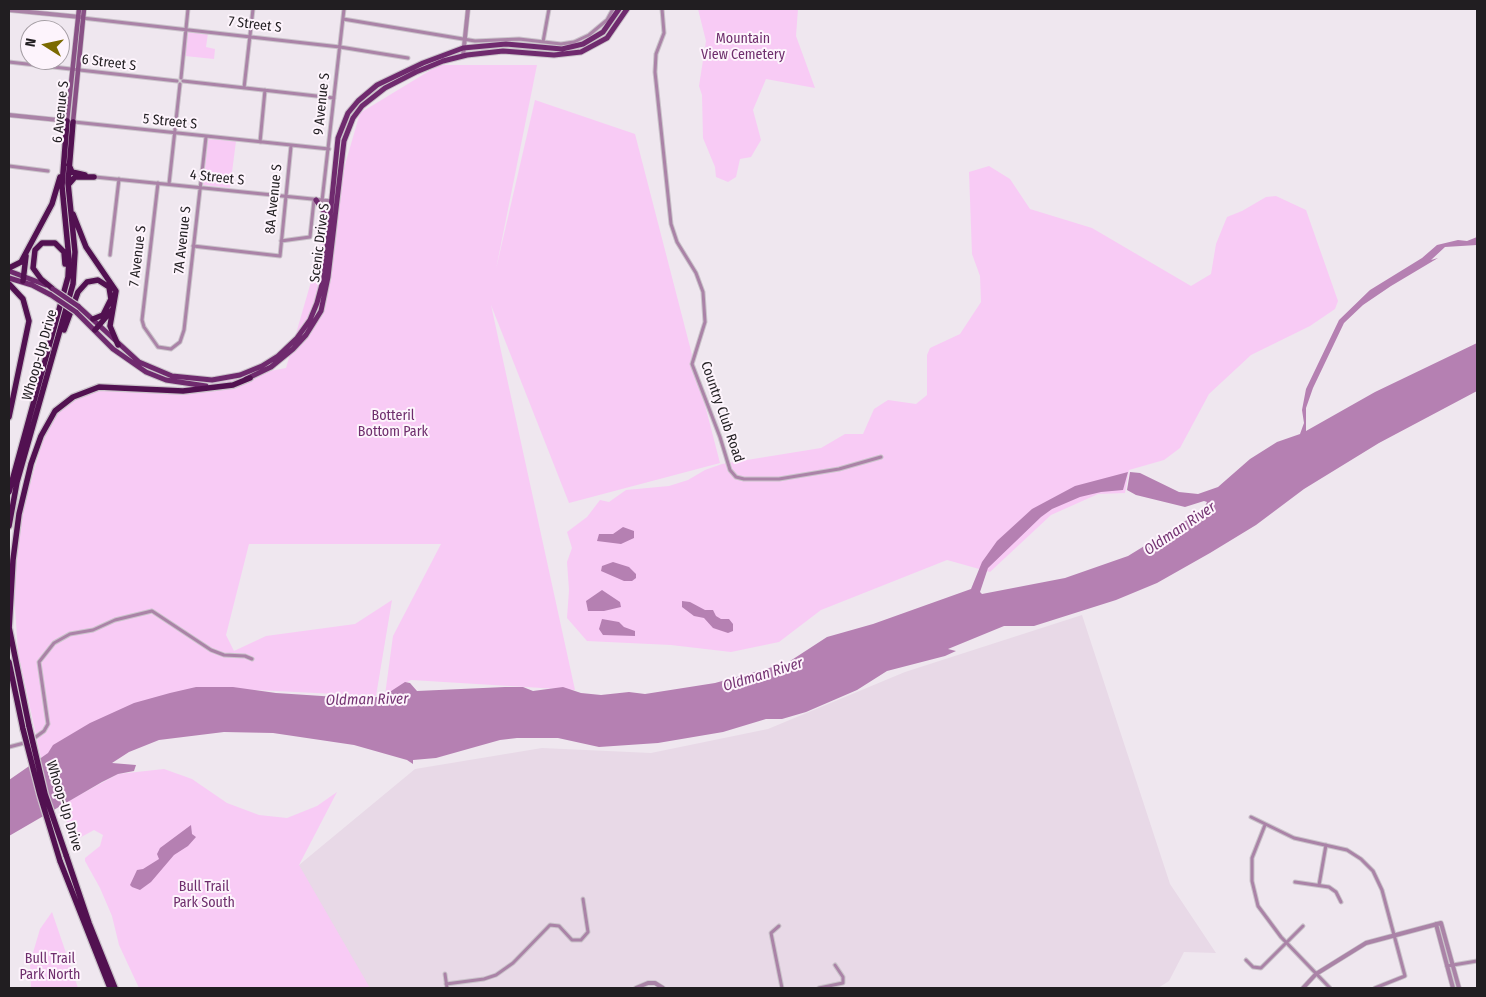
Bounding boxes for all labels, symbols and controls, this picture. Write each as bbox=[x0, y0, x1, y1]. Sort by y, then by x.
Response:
street label: 7 Street S bbox=[227, 13, 283, 37]
north arrow bbox=[20, 20, 70, 70]
park label: Mountain View Cemetery bbox=[701, 31, 785, 64]
text: N bbox=[22, 37, 40, 48]
street label: 6 Street S bbox=[81, 51, 137, 75]
street label: 9 Avenue S bbox=[310, 72, 334, 136]
street label: 6 Avenue S bbox=[49, 80, 73, 144]
street label: 5 Street S bbox=[142, 111, 198, 133]
street label: 8A Avenue S bbox=[262, 163, 286, 235]
street label: 4 Street S bbox=[189, 167, 245, 189]
street label: Scenic Drive S bbox=[307, 202, 333, 284]
street label: 7A Avenue S bbox=[171, 205, 195, 275]
street label: 7 Avenue S bbox=[126, 225, 150, 287]
street label: Whoop-Up Drive bbox=[19, 308, 61, 402]
street label: Country Club Road bbox=[697, 359, 747, 465]
park label: Botteril Bottom Park bbox=[358, 408, 428, 441]
water label: Oldman River bbox=[1141, 498, 1219, 560]
water label: Oldman River bbox=[721, 654, 805, 696]
water label: Oldman River bbox=[326, 690, 408, 710]
street label: Whoop-Up Drive bbox=[42, 759, 86, 853]
park label: Bull Trail Park South bbox=[173, 879, 235, 912]
park label: Bull Trail Park North bbox=[20, 951, 80, 984]

